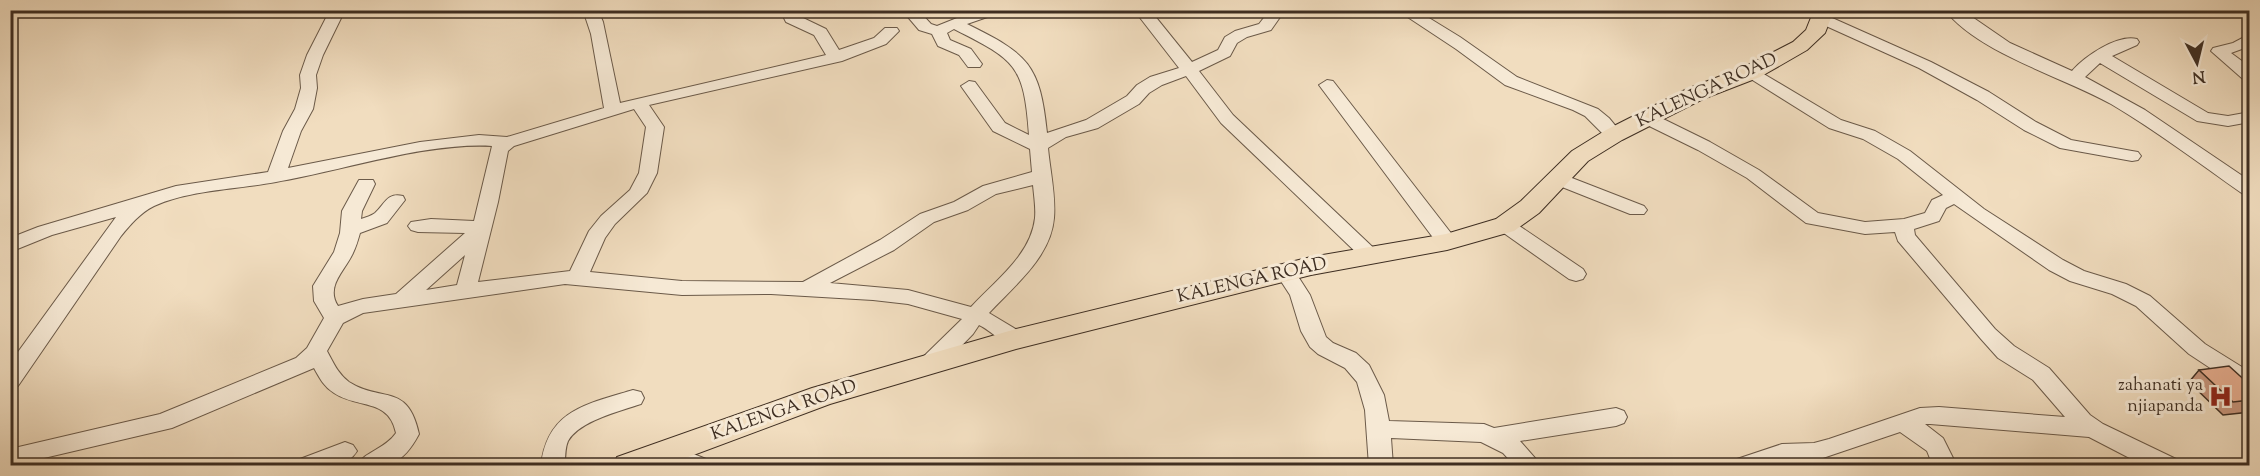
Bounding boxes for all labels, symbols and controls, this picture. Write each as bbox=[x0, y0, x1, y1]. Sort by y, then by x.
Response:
north arrow bbox=[2167, 33, 2227, 93]
street label: KALENGA ROAD bbox=[1632, 47, 1782, 135]
text: N bbox=[2191, 63, 2206, 88]
street label: KALENGA ROAD bbox=[1175, 251, 1329, 311]
place label: zahanati ya njiapanda bbox=[2118, 373, 2203, 420]
street label: KALENGA ROAD bbox=[708, 374, 860, 448]
hospital icon: zahanati ya njiapanda bbox=[2208, 383, 2234, 409]

